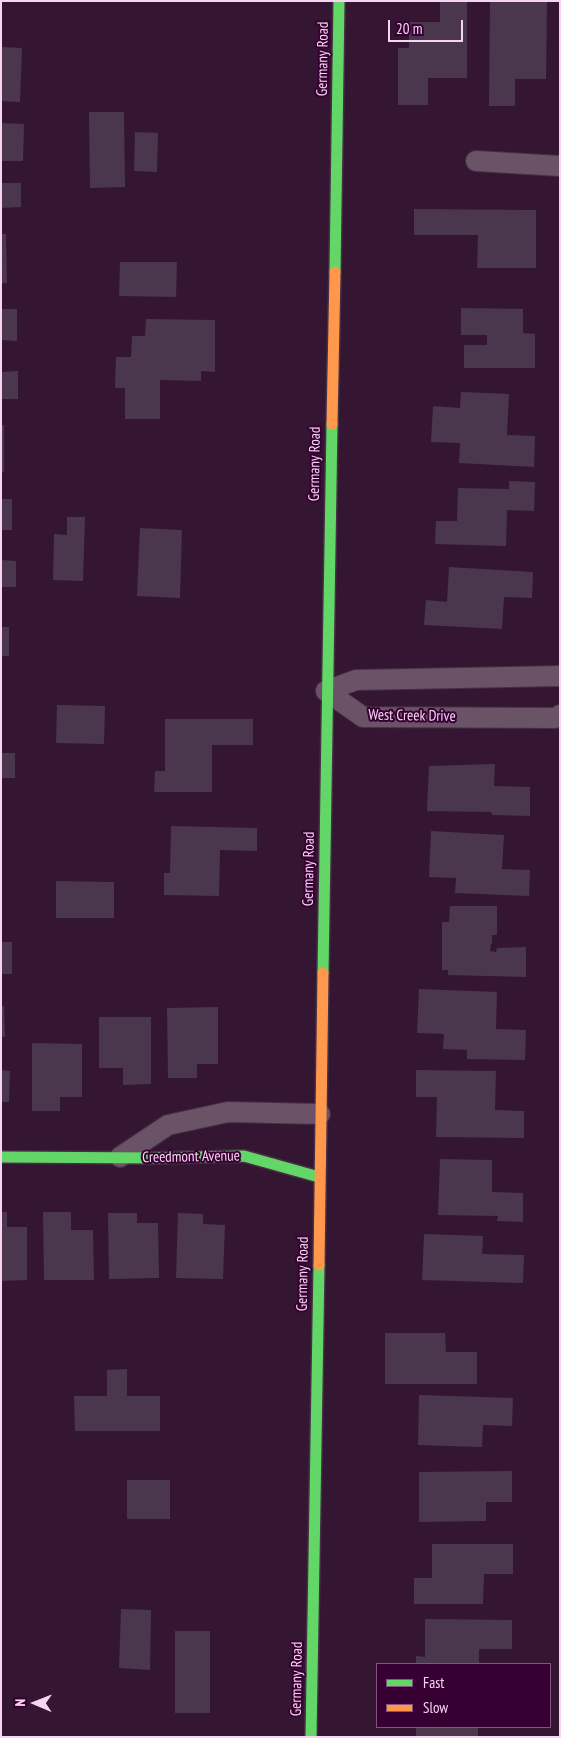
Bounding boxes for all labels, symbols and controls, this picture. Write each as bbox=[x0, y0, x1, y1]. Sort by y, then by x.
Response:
scale bar bbox=[391, 10, 466, 42]
text: 20 m bbox=[396, 19, 422, 38]
street label: Germany Road bbox=[313, 22, 333, 96]
street label: Germany Road bbox=[305, 427, 325, 501]
street label: West Creek Drive bbox=[368, 706, 456, 726]
street label: Germany Road bbox=[299, 832, 319, 906]
street label: Creedmont Avenue bbox=[142, 1147, 240, 1167]
street label: Germany Road bbox=[293, 1237, 313, 1311]
street label: Germany Road bbox=[287, 1642, 307, 1716]
legend bbox=[376, 1663, 551, 1728]
text: Fast bbox=[423, 1673, 444, 1692]
north arrow bbox=[10, 1678, 60, 1728]
text: Slow bbox=[423, 1698, 448, 1717]
text: N bbox=[11, 1699, 29, 1707]

